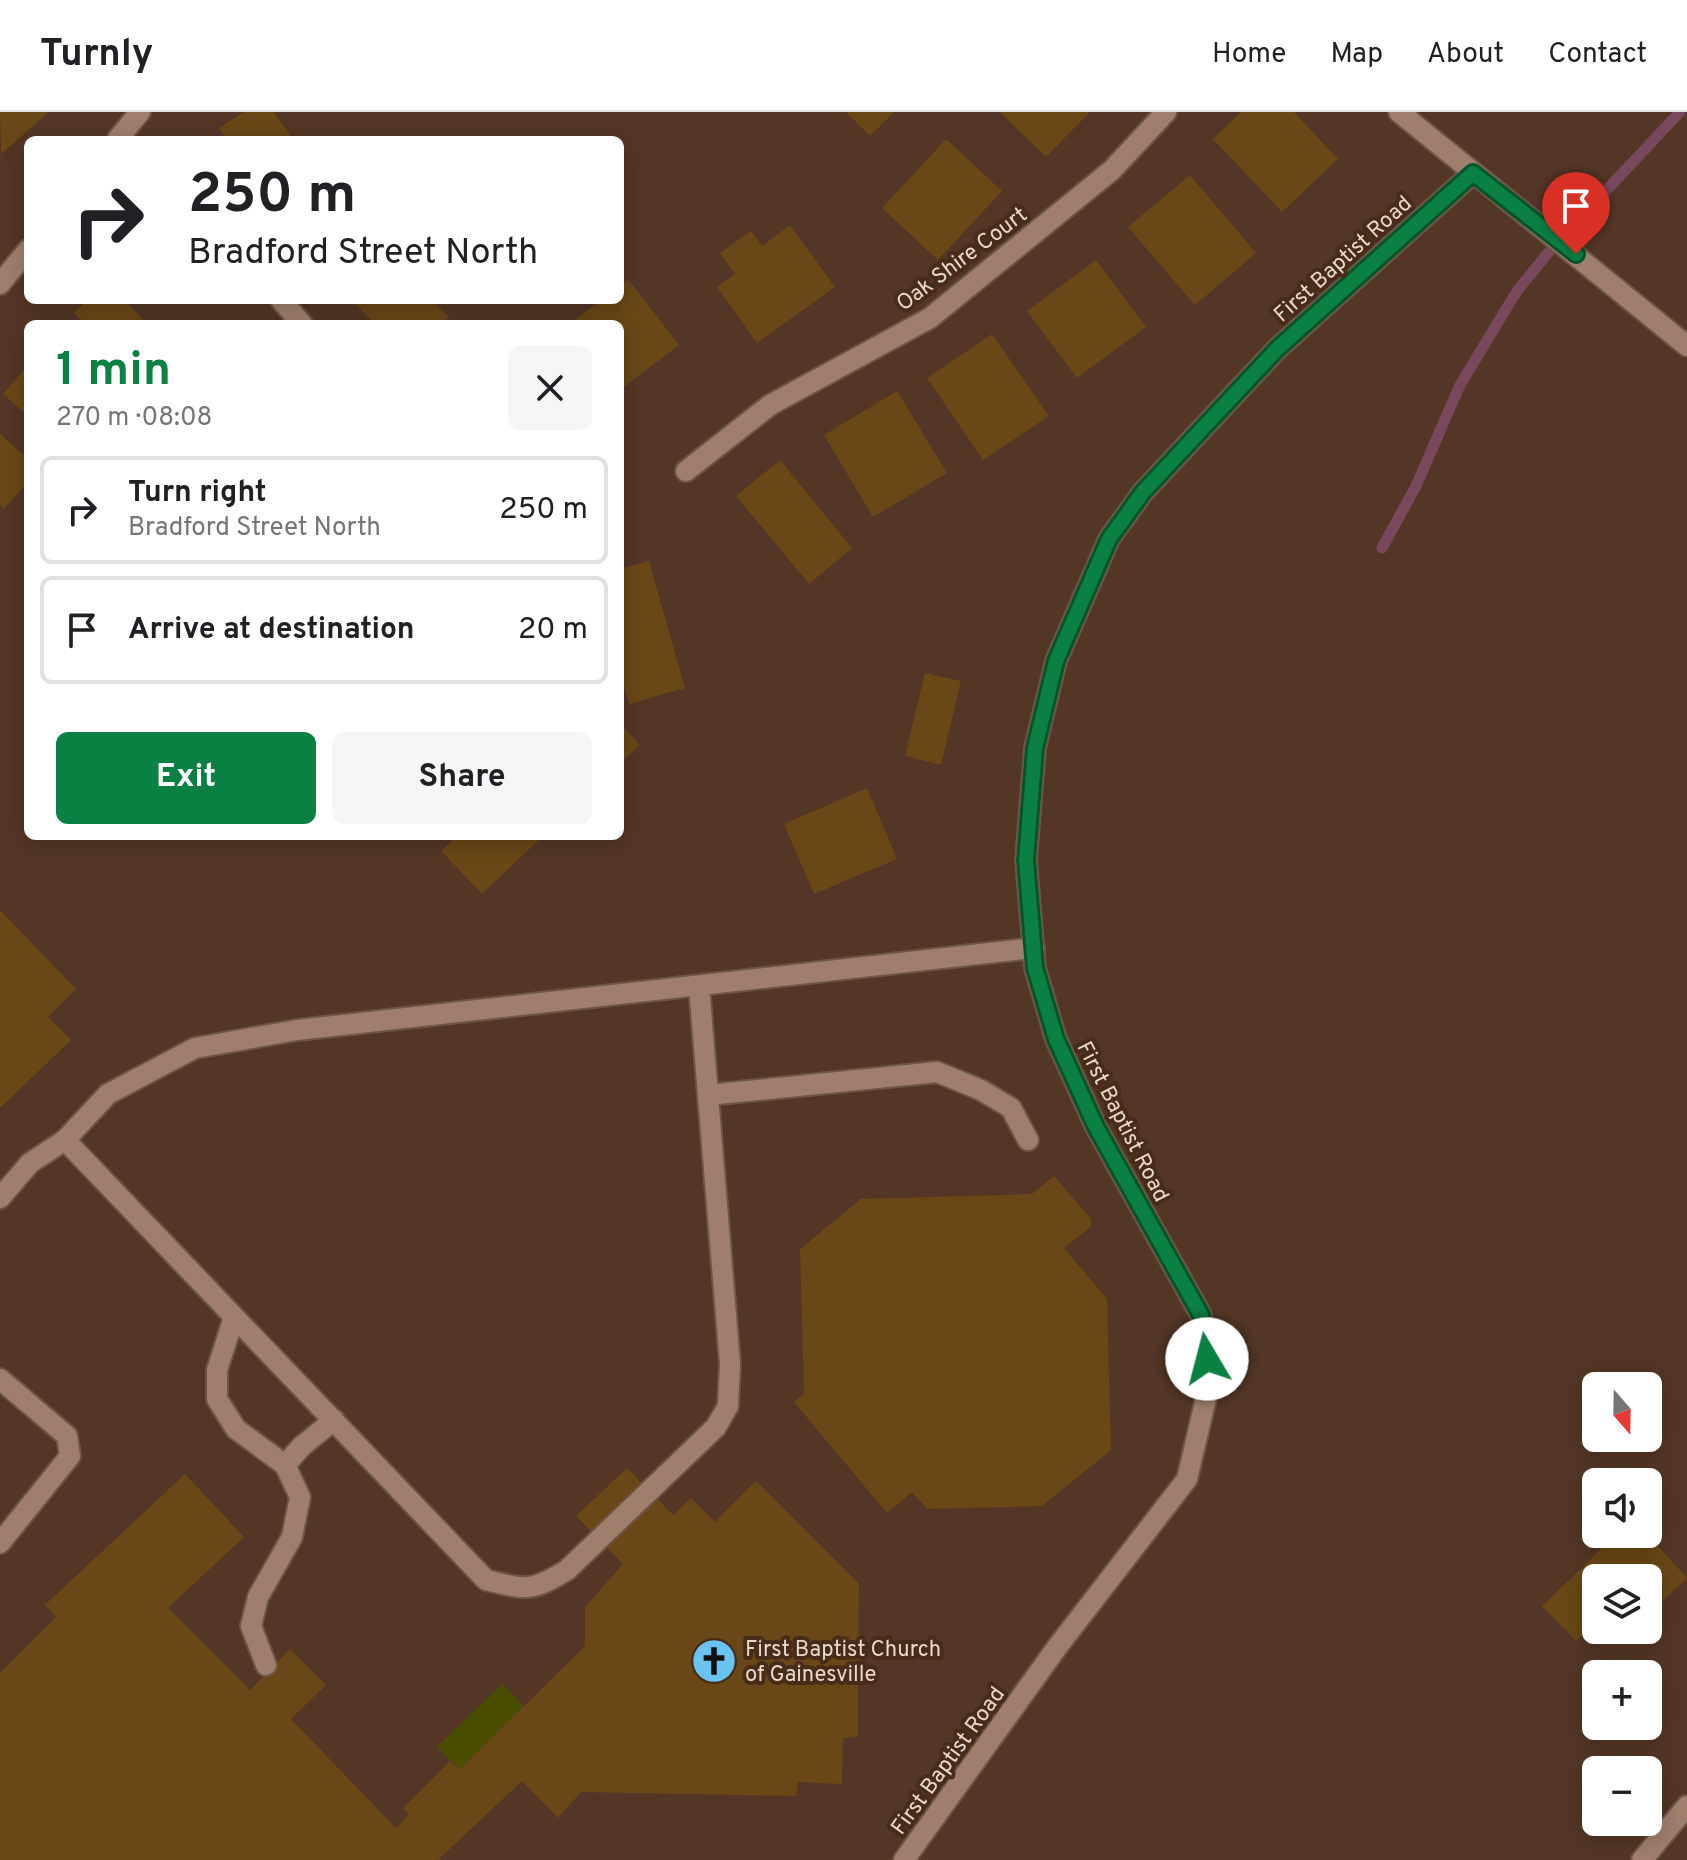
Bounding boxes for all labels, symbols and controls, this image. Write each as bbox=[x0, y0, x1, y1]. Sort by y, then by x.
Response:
text: Turnly bbox=[40, 31, 153, 80]
text: Home bbox=[1212, 37, 1286, 73]
text: Map bbox=[1330, 37, 1383, 73]
text: About bbox=[1427, 37, 1504, 73]
text: Contact bbox=[1548, 37, 1647, 73]
text: 250 m bbox=[188, 162, 356, 232]
icon: right bbox=[56, 168, 160, 272]
pin bbox=[1542, 172, 1610, 254]
icon: arrive bbox=[1554, 184, 1598, 228]
street label: First Baptist Road bbox=[1269, 191, 1418, 329]
street label: Oak Shire Court bbox=[892, 202, 1033, 318]
text: Bradford Street North bbox=[188, 231, 538, 277]
text: 1 min bbox=[56, 342, 171, 402]
button: close bbox=[508, 346, 592, 430]
text: 270 m · 08:08 bbox=[56, 402, 213, 435]
text: Turn right bbox=[128, 475, 266, 512]
icon: right bbox=[60, 488, 104, 532]
text: 250 m bbox=[499, 492, 588, 529]
text: Bradford Street North bbox=[128, 512, 381, 545]
icon: arrive bbox=[60, 608, 104, 652]
text: Arrive at destination bbox=[128, 612, 414, 649]
text: 20 m bbox=[518, 612, 588, 649]
button: Exit bbox=[56, 732, 316, 824]
button: Share bbox=[332, 732, 592, 824]
street label: First Baptist Road bbox=[1070, 1037, 1174, 1207]
position arrow bbox=[1165, 1317, 1249, 1401]
north arrow bbox=[1582, 1372, 1662, 1452]
map controls bbox=[1582, 1372, 1662, 1836]
button: sound bbox=[1582, 1468, 1662, 1548]
button: layers bbox=[1582, 1564, 1662, 1644]
church icon: First Baptist Church of Gainesville bbox=[690, 1637, 738, 1685]
place label: First Baptist Church of Gainesville bbox=[745, 1637, 941, 1689]
button: + bbox=[1582, 1660, 1662, 1740]
street label: First Baptist Road bbox=[886, 1682, 1012, 1841]
button: − bbox=[1582, 1756, 1662, 1836]

